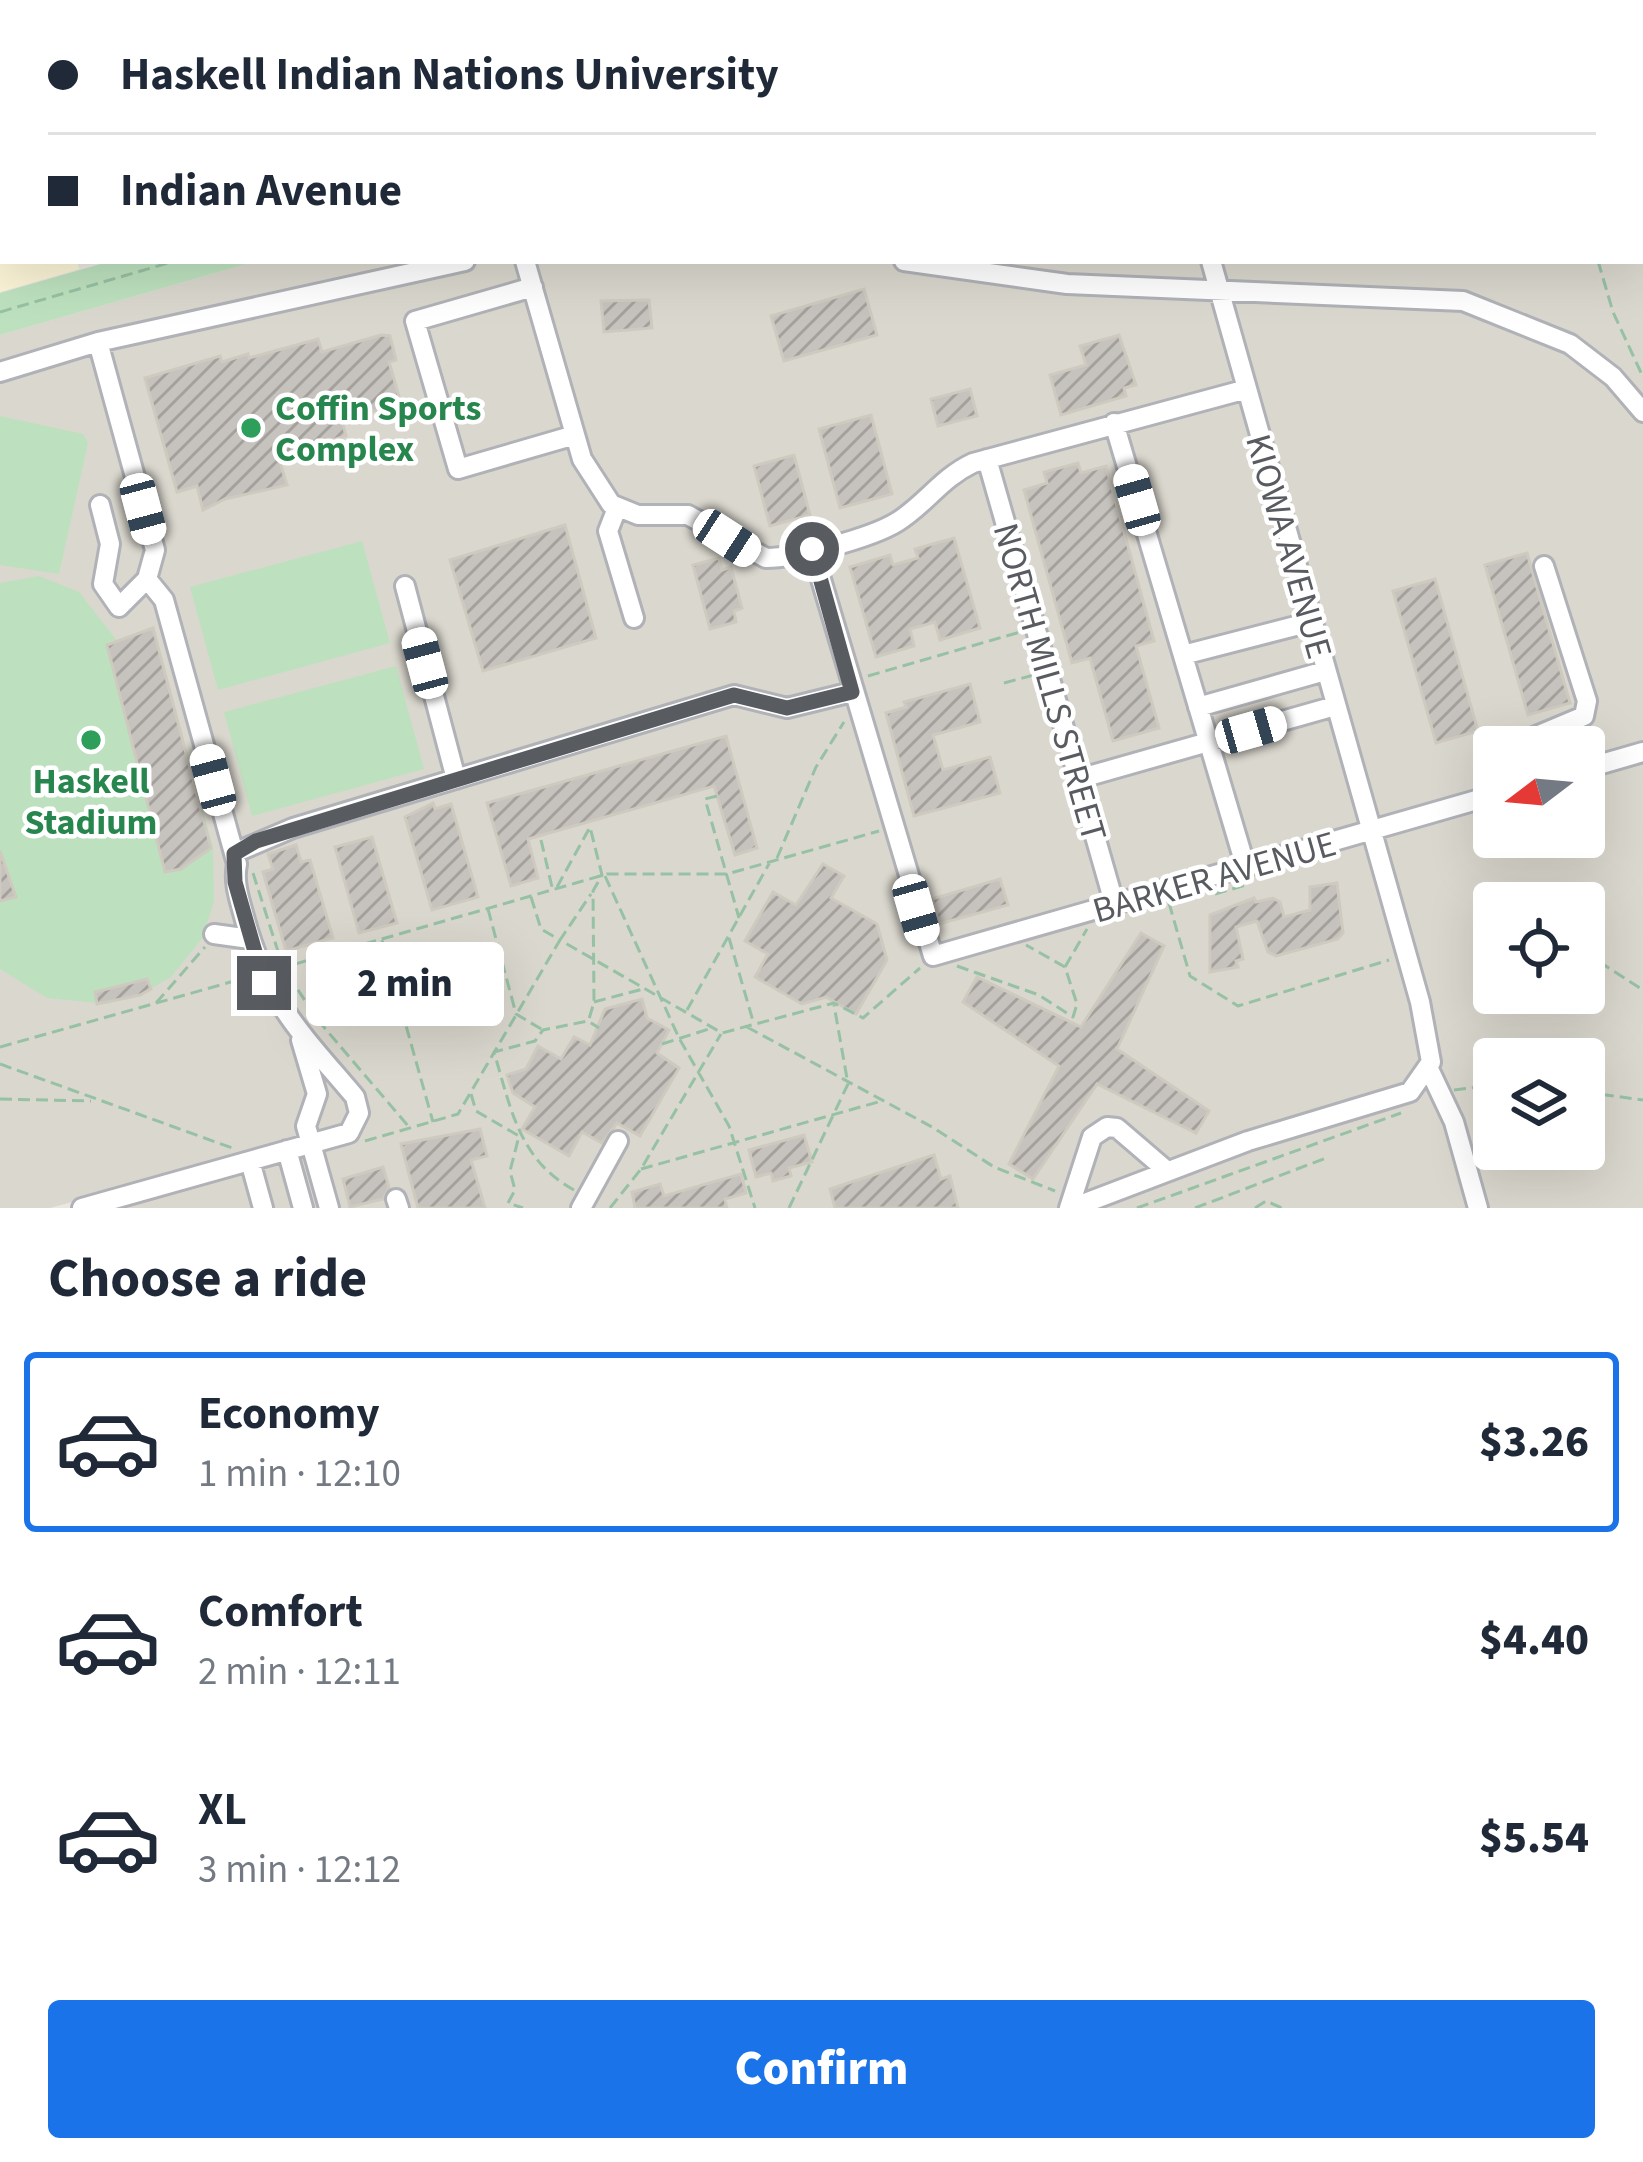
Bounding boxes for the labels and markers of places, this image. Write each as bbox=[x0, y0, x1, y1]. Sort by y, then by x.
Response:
place label: Coffin Sports Complex bbox=[275, 383, 481, 475]
marker: Coffin Sports Complex bbox=[238, 415, 264, 441]
marker: Haskell Stadium bbox=[78, 727, 104, 753]
place label: Haskell Stadium bbox=[25, 756, 157, 848]

